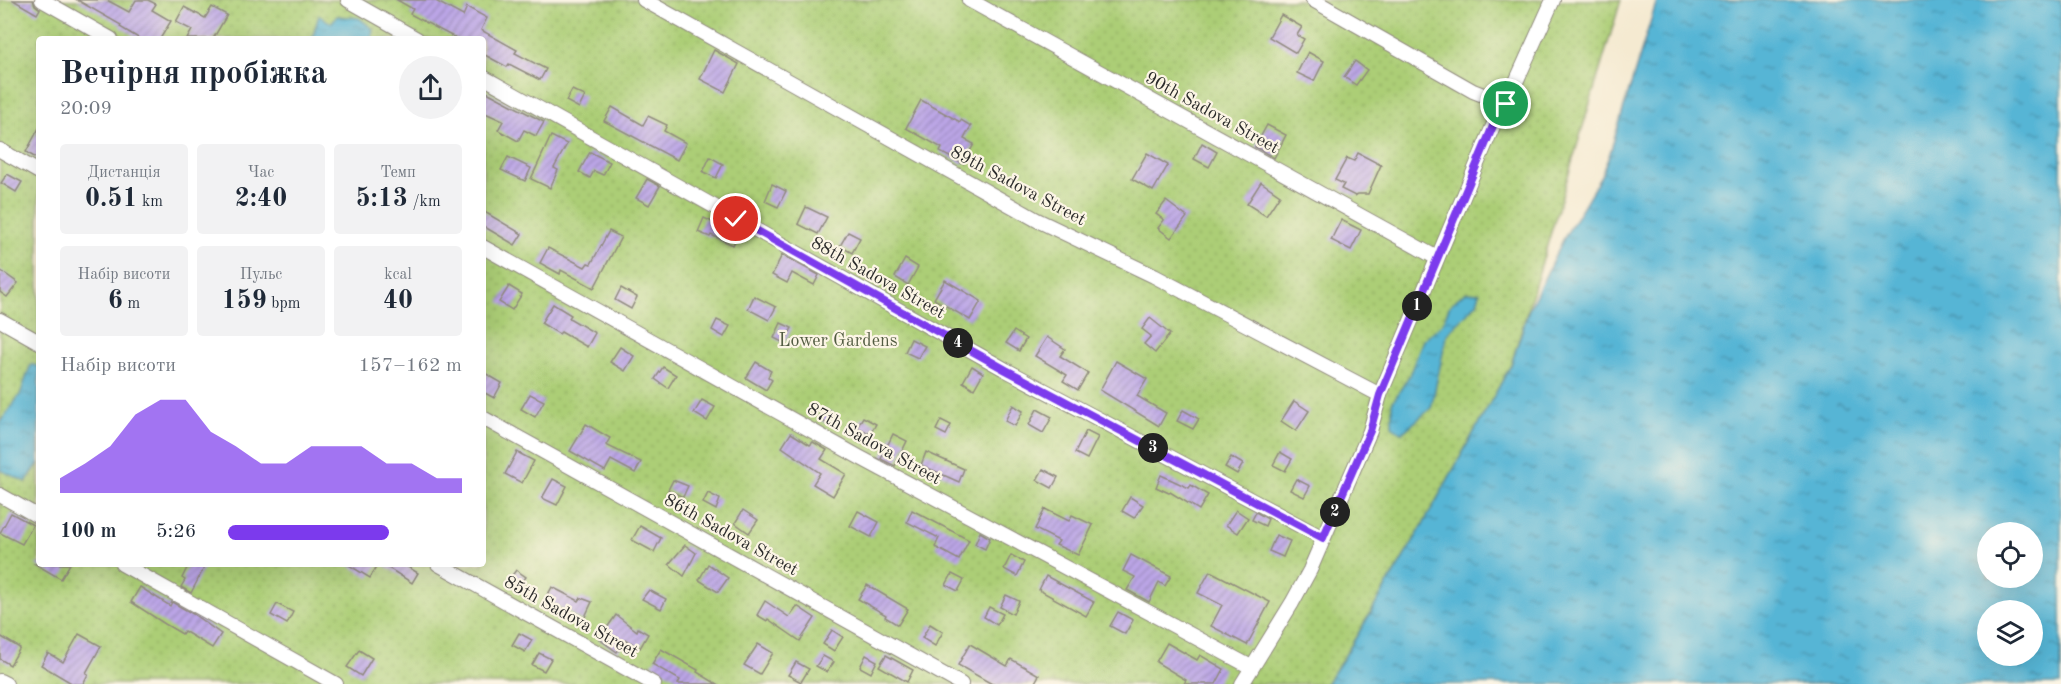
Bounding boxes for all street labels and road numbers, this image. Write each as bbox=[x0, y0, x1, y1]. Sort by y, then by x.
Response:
street label: 90th Sadova Street bbox=[1142, 69, 1282, 157]
street label: 89th Sadova Street bbox=[947, 143, 1089, 229]
street label: 88th Sadova Street bbox=[808, 234, 948, 322]
street label: 87th Sadova Street bbox=[804, 400, 944, 488]
street label: 86th Sadova Street bbox=[661, 491, 801, 579]
street label: 85th Sadova Street bbox=[501, 573, 641, 661]

